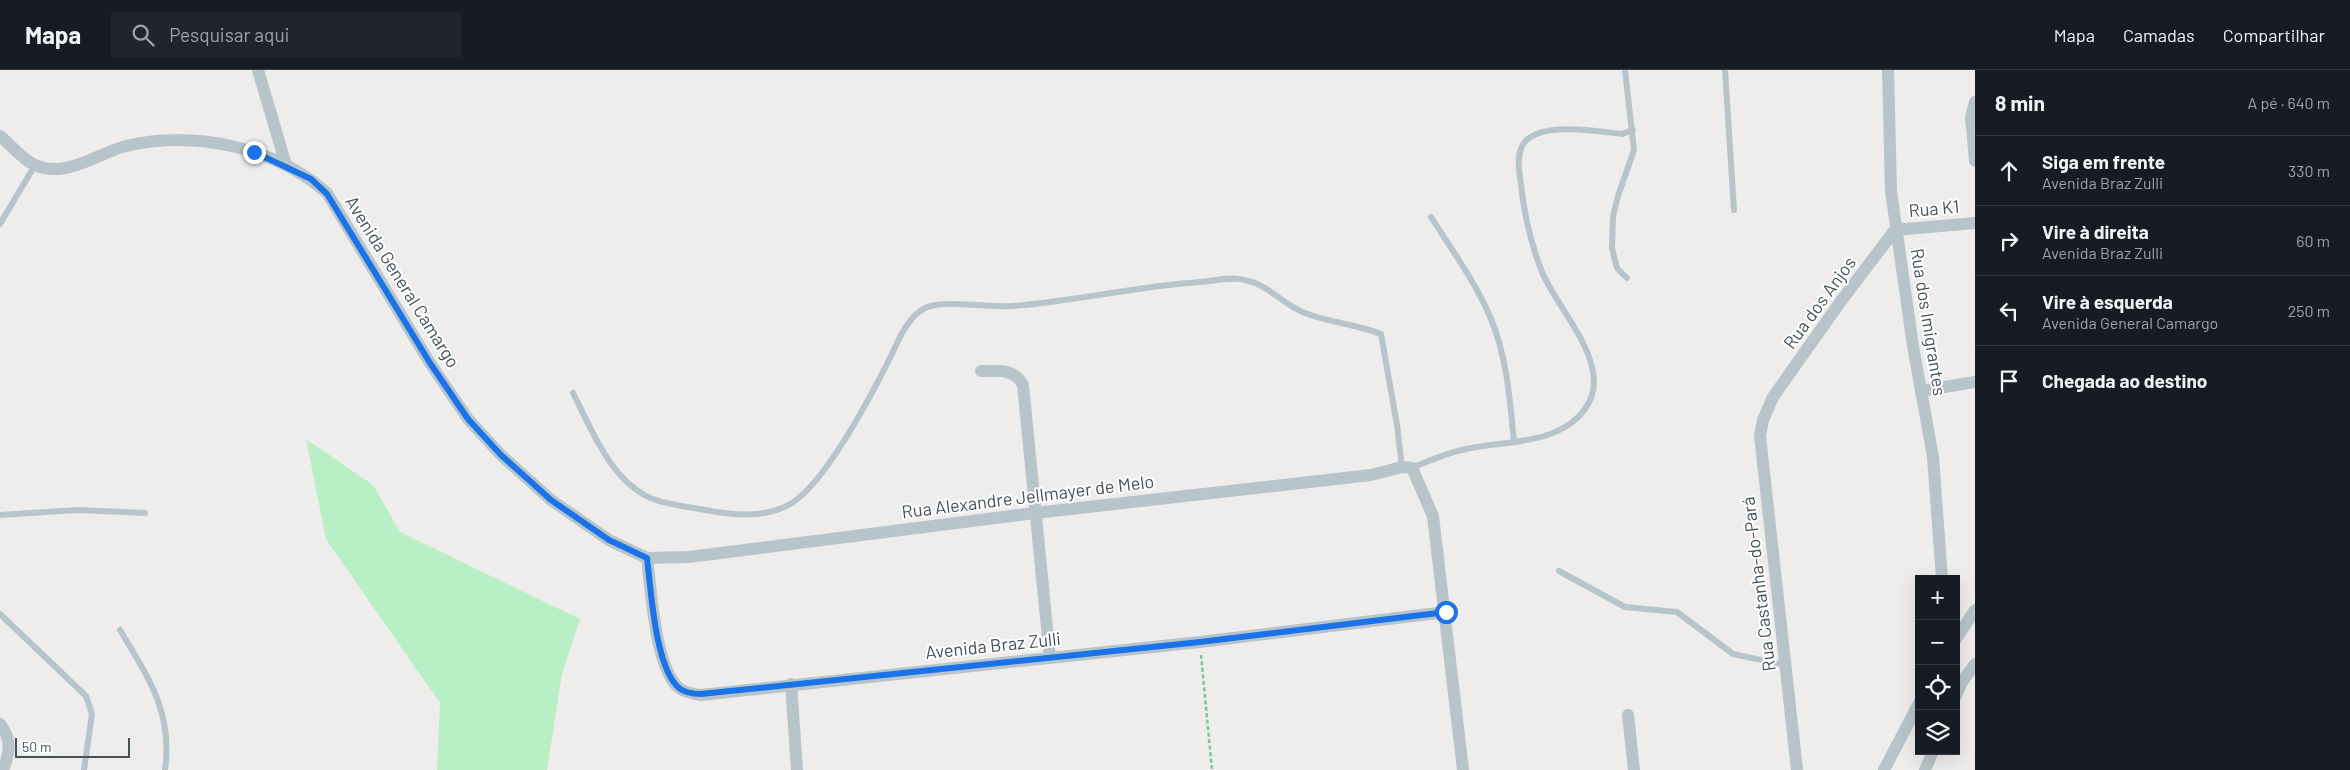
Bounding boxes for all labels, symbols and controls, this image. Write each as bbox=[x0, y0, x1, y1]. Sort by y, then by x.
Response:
search box bbox=[111, 12, 461, 57]
text: Mapa bbox=[25, 20, 81, 49]
icon: search bbox=[129, 21, 157, 49]
text: Pesquisar aqui bbox=[169, 23, 289, 46]
text: Mapa bbox=[2054, 24, 2095, 46]
text: Camadas bbox=[2123, 24, 2195, 46]
text: Compartilhar bbox=[2223, 24, 2325, 46]
text: 8 min bbox=[1995, 90, 2045, 115]
text: A pé · 640 m bbox=[2248, 93, 2330, 112]
route end bbox=[243, 141, 266, 164]
text: Siga em frente bbox=[2042, 150, 2165, 173]
icon: ahead bbox=[1995, 157, 2023, 185]
text: 330 m bbox=[2288, 161, 2330, 180]
text: Avenida Braz Zulli bbox=[2042, 173, 2163, 192]
street label: Avenida General Camargo bbox=[341, 192, 465, 371]
street label: Rua K1 bbox=[1908, 195, 1960, 221]
text: Vire à direita bbox=[2042, 220, 2149, 243]
icon: right bbox=[1995, 227, 2023, 255]
text: 60 m bbox=[2296, 231, 2330, 250]
text: Avenida Braz Zulli bbox=[2042, 243, 2163, 262]
street label: Rua dos Imigrantes bbox=[1906, 247, 1952, 397]
street label: Rua dos Anjos bbox=[1778, 252, 1860, 353]
text: Vire à esquerda bbox=[2042, 290, 2173, 313]
icon: left bbox=[1995, 297, 2023, 325]
text: 250 m bbox=[2288, 301, 2330, 320]
text: Avenida General Camargo bbox=[2042, 313, 2218, 332]
icon: arrive bbox=[1995, 367, 2023, 395]
text: Chegada ao destino bbox=[2042, 369, 2207, 392]
street label: Rua Alexandre Jellmayer de Melo bbox=[900, 470, 1155, 522]
street label: Rua Castanha-do-Pará bbox=[1736, 496, 1780, 673]
map controls bbox=[1915, 575, 1960, 755]
button: + bbox=[1915, 575, 1960, 620]
route start bbox=[1435, 601, 1458, 624]
button: − bbox=[1915, 620, 1960, 665]
street label: Avenida Braz Zulli bbox=[924, 627, 1062, 663]
button: locate bbox=[1915, 665, 1960, 710]
button: layers bbox=[1915, 710, 1960, 755]
scale bar bbox=[15, 735, 130, 758]
text: 50 m bbox=[22, 738, 51, 755]

